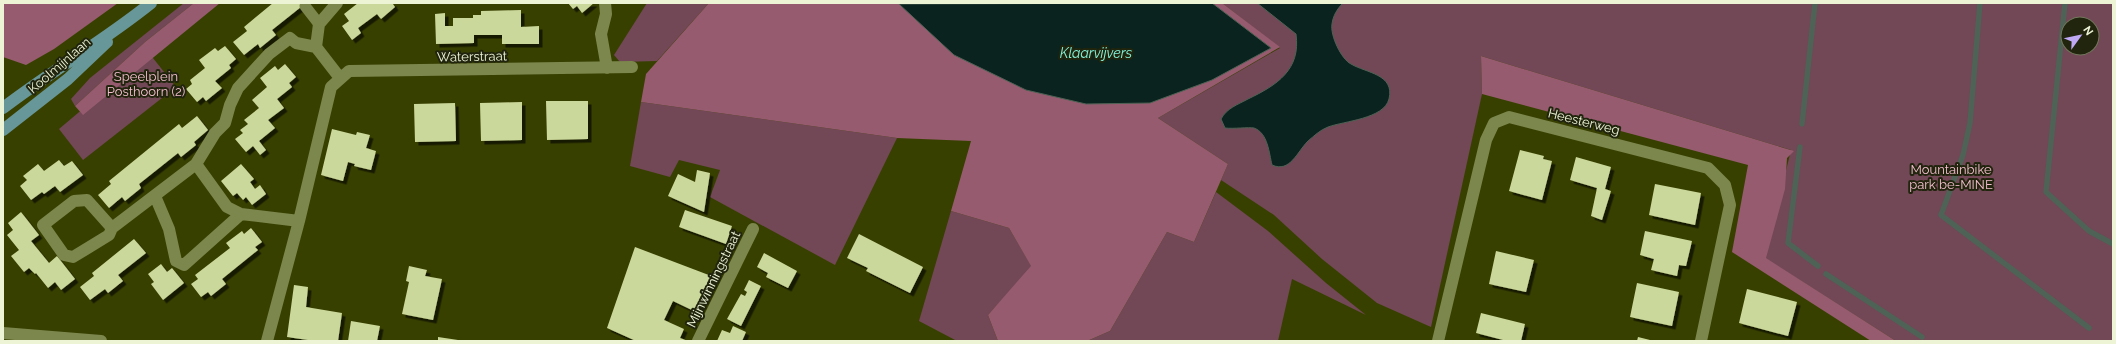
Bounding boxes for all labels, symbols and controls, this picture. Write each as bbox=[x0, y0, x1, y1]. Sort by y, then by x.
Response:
north arrow bbox=[2060, 16, 2100, 56]
text: N bbox=[2080, 24, 2096, 38]
street label: Koolmijnlaan bbox=[25, 34, 94, 96]
water label: Klaarvijvers bbox=[1060, 45, 1133, 61]
street label: Waterstraat bbox=[437, 48, 508, 65]
park label: Speelplein Posthoorn (2) bbox=[107, 69, 185, 99]
street label: Heesterweg bbox=[1546, 105, 1621, 138]
park label: Mountainbike park be-MINE bbox=[1909, 162, 1993, 192]
street label: Mijnwinningstraat bbox=[684, 228, 744, 330]

